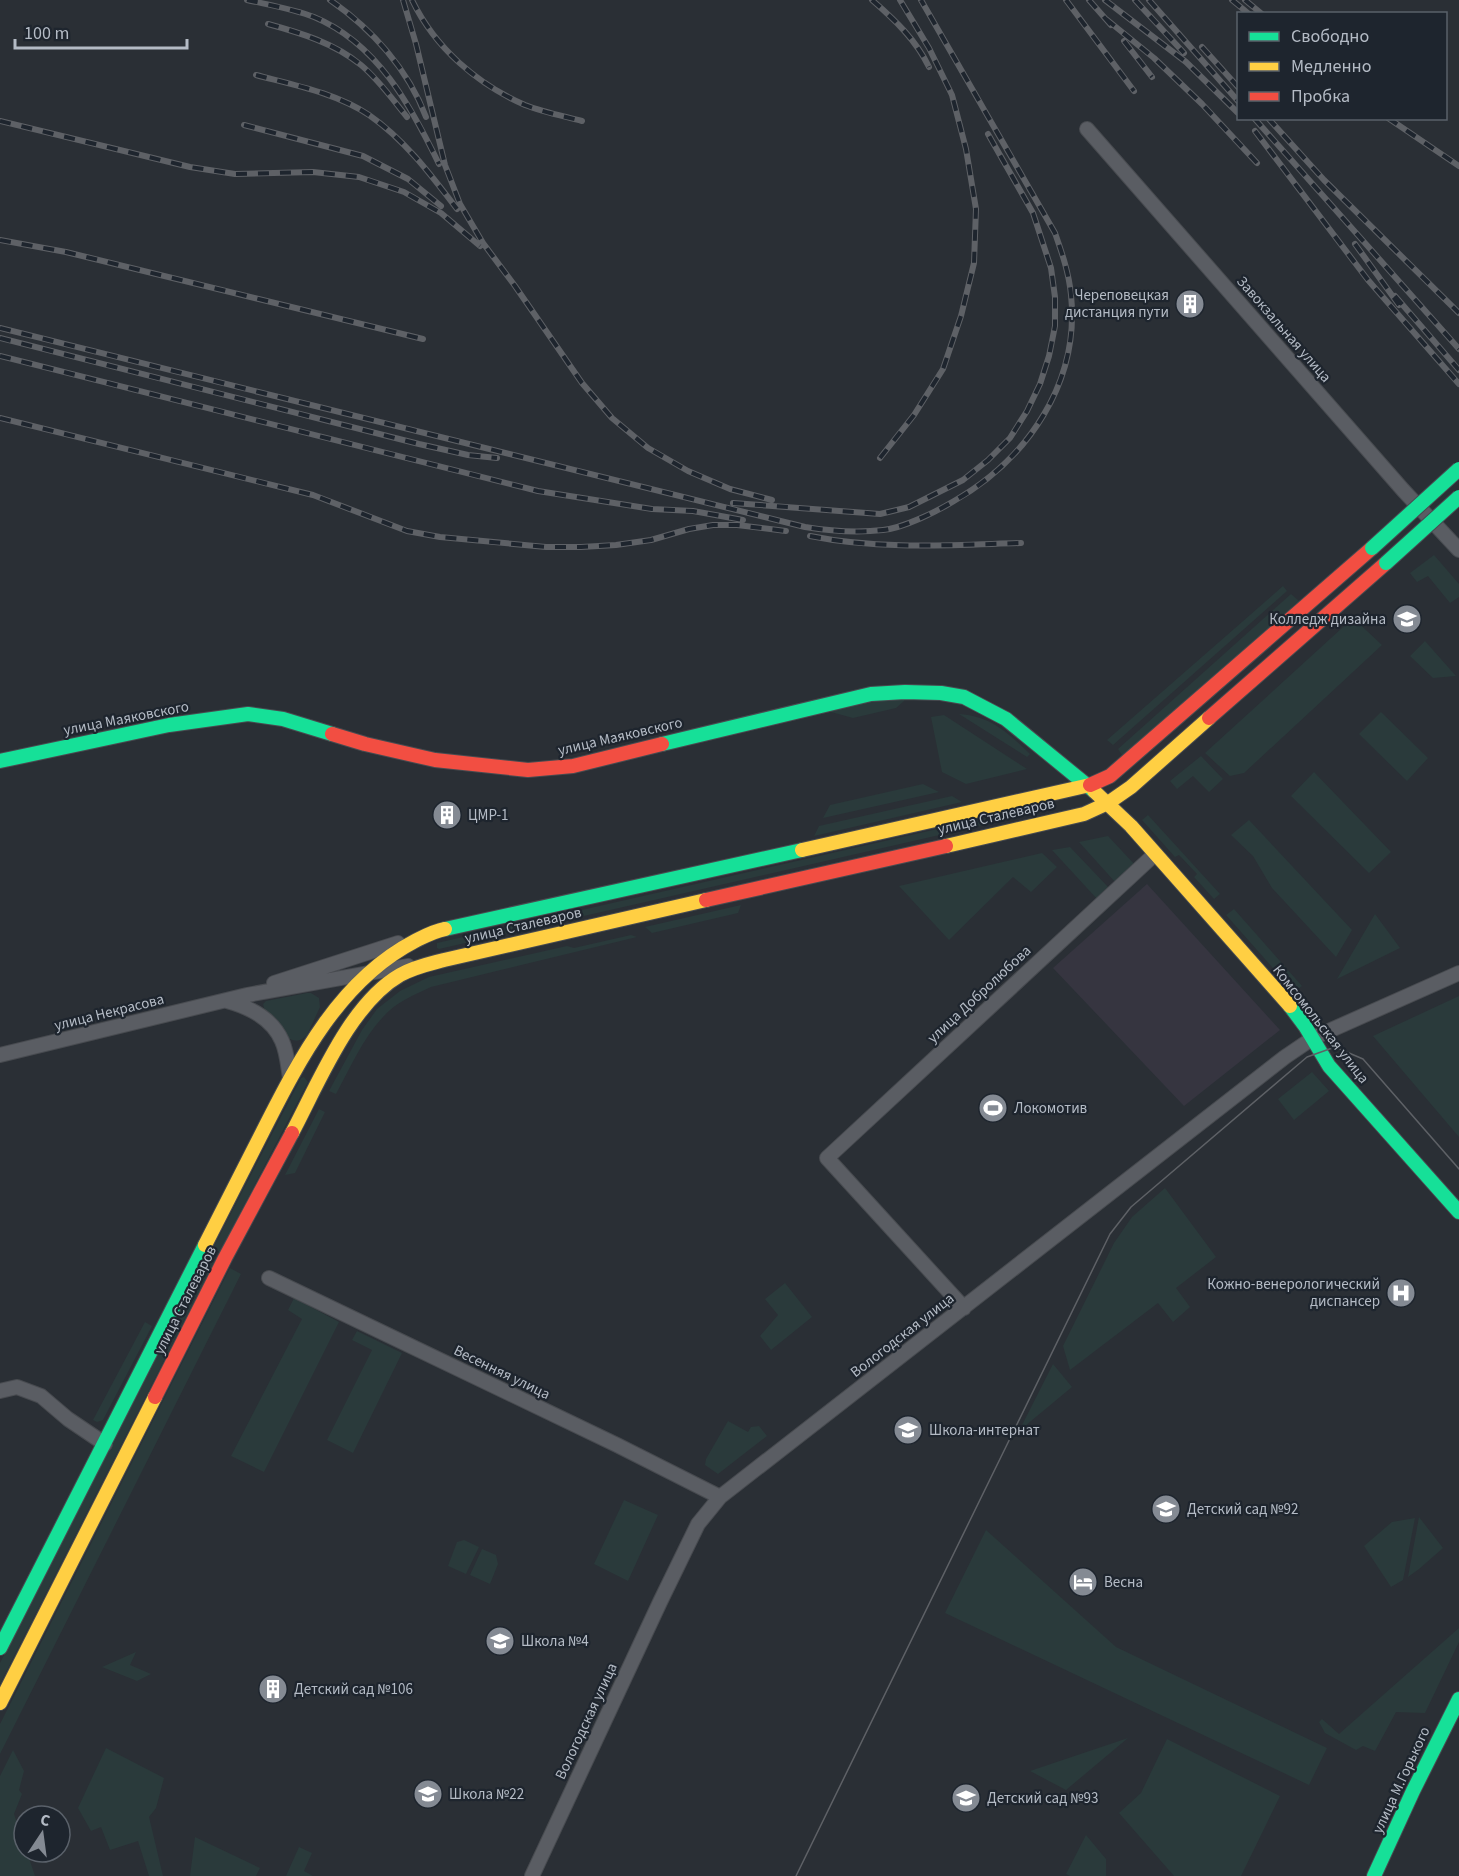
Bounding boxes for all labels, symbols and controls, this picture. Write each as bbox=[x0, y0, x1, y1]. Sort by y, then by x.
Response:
scale bar bbox=[15, 12, 188, 50]
legend bbox=[1237, 12, 1447, 120]
text: 100 m bbox=[24, 21, 69, 46]
text: Свободно bbox=[1291, 24, 1369, 49]
text: Медленно bbox=[1291, 54, 1371, 79]
text: Пробка bbox=[1291, 84, 1350, 109]
street label: Завокзальная улица bbox=[1231, 272, 1336, 387]
place label: Череповецкая дистанция пути bbox=[1065, 285, 1169, 323]
building icon: Череповецкая дистанция пути bbox=[1174, 288, 1206, 320]
school or university icon: Колледж дизайна bbox=[1391, 603, 1423, 635]
place label: Колледж дизайна bbox=[1269, 609, 1386, 630]
street label: улица Маяковского bbox=[62, 696, 191, 741]
street label: улица Маяковского bbox=[556, 712, 684, 761]
street label: улица Сталеваров bbox=[936, 793, 1057, 840]
building icon: ЦМР-1 bbox=[431, 799, 463, 831]
place label: ЦМР-1 bbox=[468, 805, 509, 826]
street label: улица Сталеваров bbox=[463, 902, 584, 949]
street label: улица Добролюбова bbox=[923, 941, 1036, 1048]
street label: Комсомольская улица bbox=[1268, 961, 1374, 1088]
street label: улица Некрасова bbox=[52, 989, 166, 1036]
sports icon: Локомотив bbox=[977, 1092, 1009, 1124]
place label: Локомотив bbox=[1014, 1098, 1088, 1119]
street label: улица Сталеваров bbox=[149, 1242, 222, 1358]
place label: Кожно-венерологический диспансер bbox=[1207, 1274, 1380, 1312]
hospital icon: Кожно-венерологический диспансер bbox=[1385, 1277, 1417, 1309]
street label: Вологодская улица bbox=[846, 1288, 959, 1383]
street label: Весенняя улица bbox=[450, 1340, 554, 1405]
school or university icon: Школа-интернат bbox=[892, 1414, 924, 1446]
place label: Школа-интернат bbox=[929, 1420, 1040, 1441]
school or university icon: Детский сад №92 bbox=[1150, 1493, 1182, 1525]
place label: Детский сад №92 bbox=[1187, 1499, 1298, 1520]
hotel icon: Весна bbox=[1067, 1566, 1099, 1598]
place label: Весна bbox=[1104, 1572, 1143, 1593]
school or university icon: Школа №4 bbox=[484, 1625, 516, 1657]
place label: Школа №4 bbox=[521, 1631, 589, 1652]
street label: Вологодская улица bbox=[550, 1659, 623, 1783]
building icon: Детский сад №106 bbox=[257, 1673, 289, 1705]
place label: Детский сад №106 bbox=[294, 1679, 413, 1700]
street label: улица М.Горького bbox=[1368, 1723, 1435, 1837]
school or university icon: Школа №22 bbox=[412, 1778, 444, 1810]
school or university icon: Детский сад №93 bbox=[950, 1782, 982, 1814]
place label: Школа №22 bbox=[449, 1784, 524, 1805]
place label: Детский сад №93 bbox=[987, 1788, 1098, 1809]
north arrow bbox=[12, 1804, 72, 1864]
text: С bbox=[38, 1809, 52, 1832]

